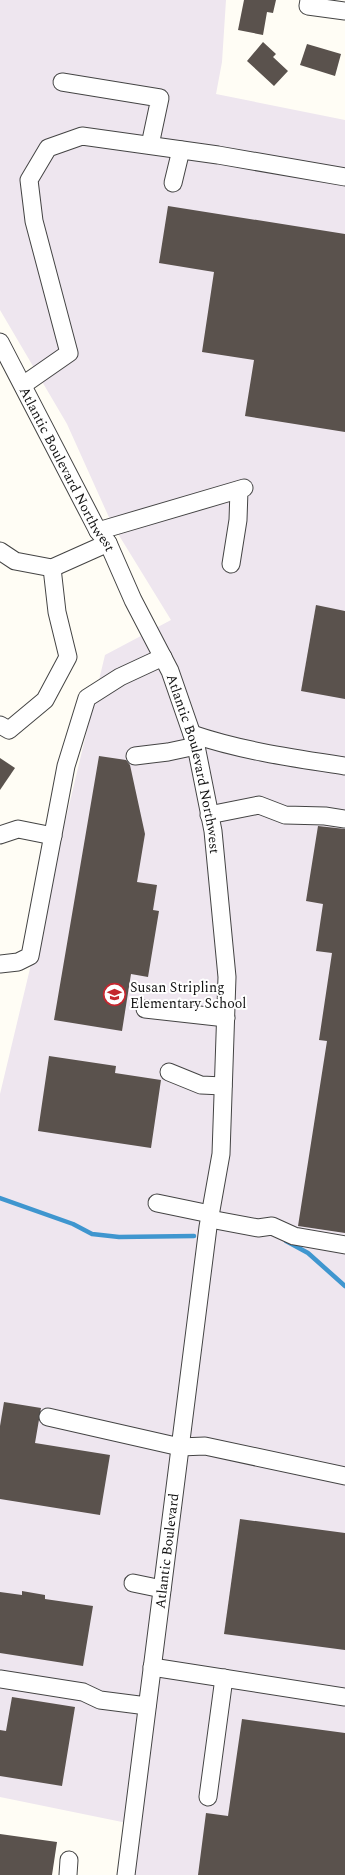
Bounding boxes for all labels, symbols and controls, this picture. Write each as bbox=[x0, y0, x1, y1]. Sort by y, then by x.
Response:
street label: Atlantic Boulevard Northwest bbox=[14, 383, 121, 555]
street label: Atlantic Boulevard Northwest bbox=[161, 671, 226, 855]
place label: Susan Stripling Elementary School bbox=[130, 977, 246, 1014]
school or university icon: Susan Stripling Elementary School bbox=[101, 982, 127, 1008]
street label: Atlantic Boulevard bbox=[149, 1492, 185, 1610]

